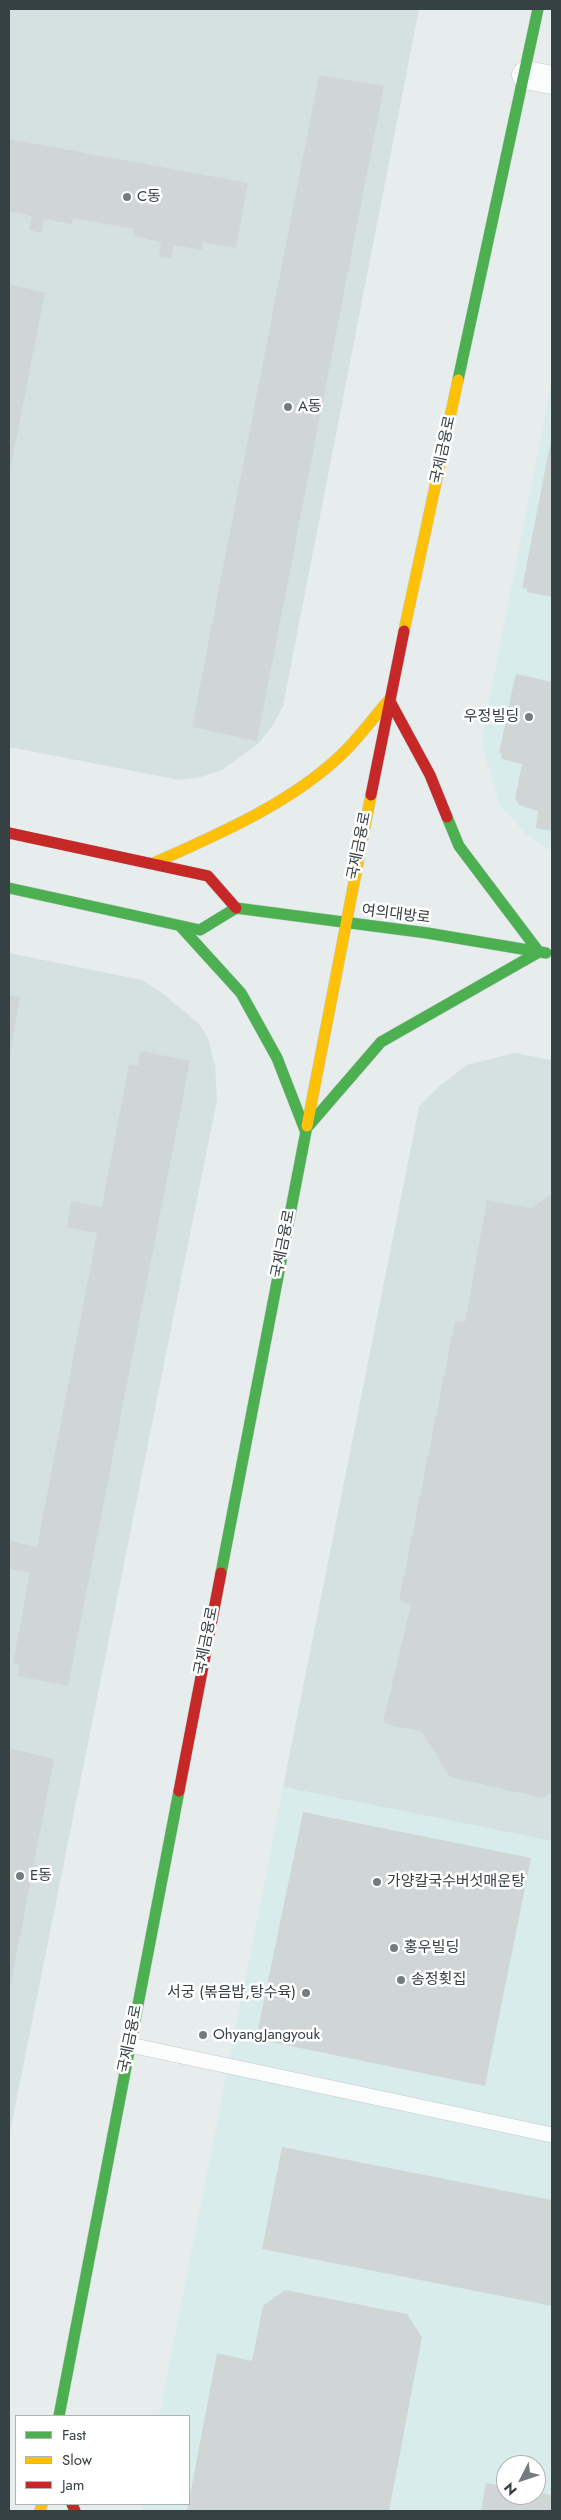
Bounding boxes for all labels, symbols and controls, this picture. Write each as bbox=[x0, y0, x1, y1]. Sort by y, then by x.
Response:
place label: C동 bbox=[137, 188, 161, 206]
marker: C동 bbox=[121, 191, 133, 203]
place label: A동 bbox=[298, 398, 322, 416]
marker: A동 bbox=[282, 401, 294, 413]
street label: 국제금융로 bbox=[428, 414, 460, 486]
place label: 우정빌딩 bbox=[464, 708, 519, 726]
marker: 우정빌딩 bbox=[523, 711, 535, 723]
street label: 국제금융로 bbox=[345, 810, 375, 882]
street label: 여의대방로 bbox=[361, 902, 431, 928]
street label: 국제금융로 bbox=[269, 1208, 299, 1280]
street label: 국제금융로 bbox=[192, 1605, 222, 1677]
place label: E동 bbox=[30, 1867, 52, 1885]
marker: E동 bbox=[14, 1870, 26, 1882]
place label: 가양칼국수버섯매운탕 bbox=[387, 1873, 525, 1891]
marker: 가양칼국수버섯매운탕 bbox=[371, 1876, 383, 1888]
place label: 홍우빌딩 bbox=[404, 1939, 459, 1957]
marker: 홍우빌딩 bbox=[388, 1942, 400, 1954]
place label: 송정횟집 bbox=[411, 1971, 466, 1989]
marker: 송정횟집 bbox=[395, 1974, 407, 1986]
place label: 서궁 (볶음밥,탕수육) bbox=[167, 1984, 296, 2002]
marker: 서궁 (볶음밥,탕수육) bbox=[300, 1987, 312, 1999]
street label: 국제금융로 bbox=[116, 2003, 146, 2075]
place label: OhyangJangyouk bbox=[213, 2026, 320, 2044]
marker: OhyangJangyouk bbox=[197, 2029, 209, 2041]
legend bbox=[15, 2415, 190, 2505]
text: Fast bbox=[62, 2424, 86, 2446]
text: Slow bbox=[62, 2449, 92, 2471]
north arrow bbox=[496, 2455, 546, 2505]
text: Jam bbox=[62, 2474, 85, 2496]
text: N bbox=[499, 2478, 522, 2500]

